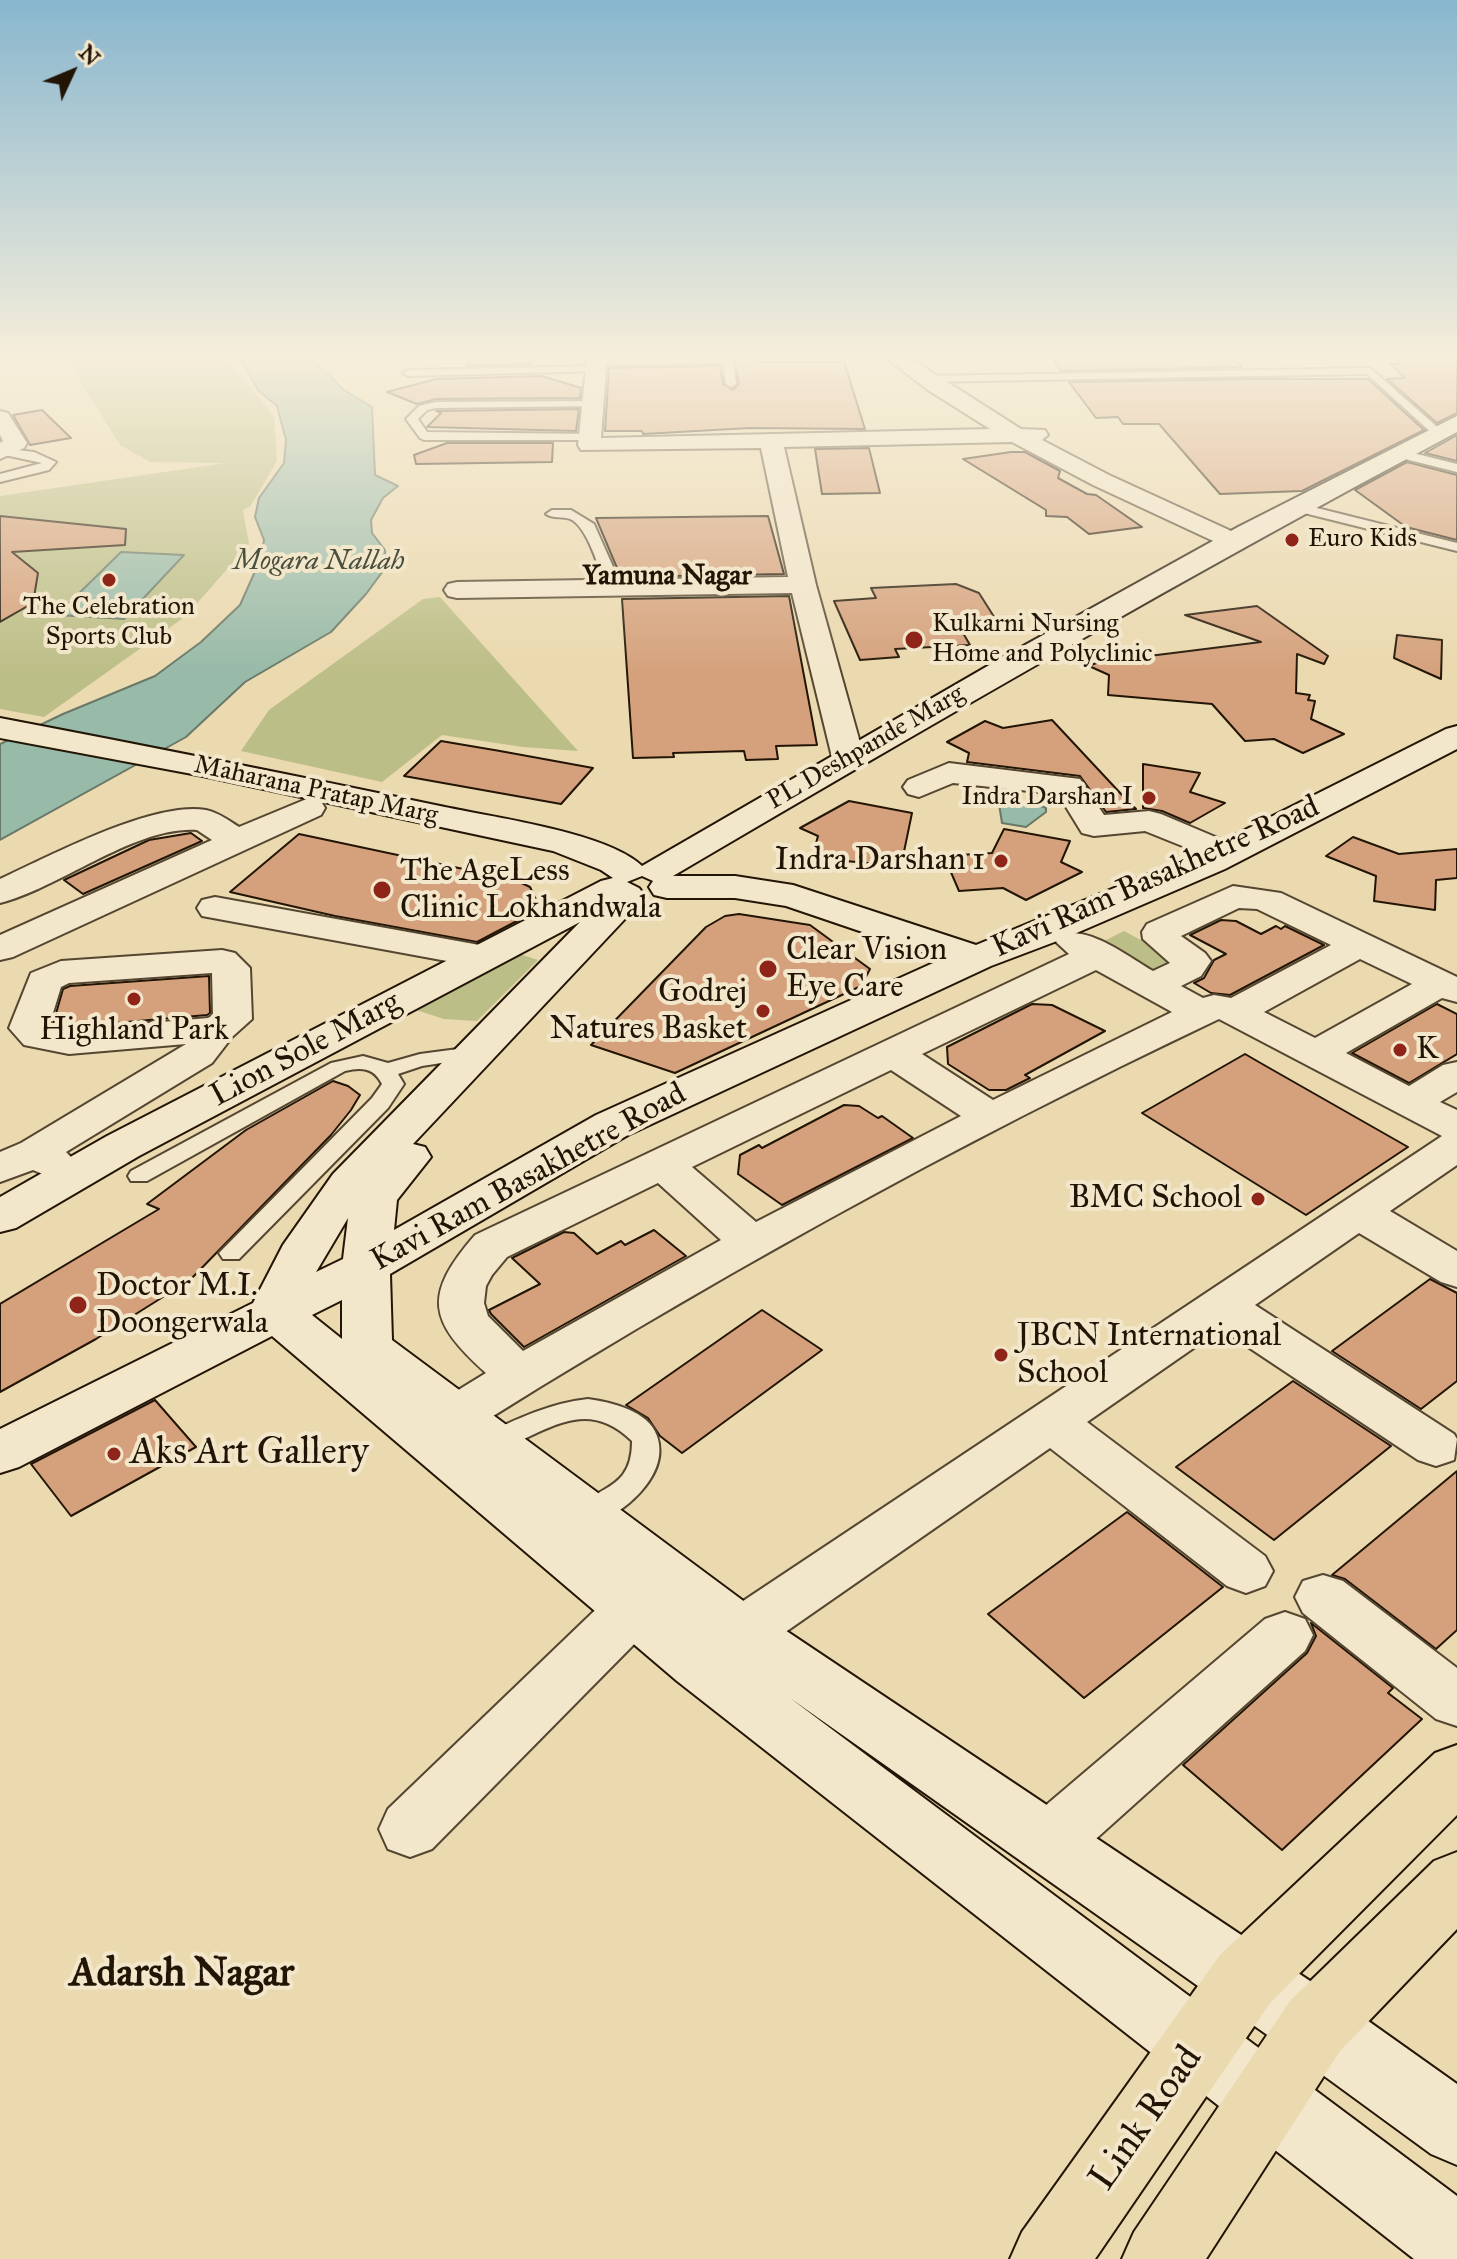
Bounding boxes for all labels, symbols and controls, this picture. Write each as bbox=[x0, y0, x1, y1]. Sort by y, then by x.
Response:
north arrow bbox=[32, 32, 112, 112]
text: N bbox=[73, 39, 106, 71]
place label: Euro Kids bbox=[1308, 524, 1417, 556]
marker: Euro Kids bbox=[1283, 531, 1301, 549]
water label: Mogara Nallah bbox=[233, 545, 405, 579]
district label: Yamuna Nagar bbox=[582, 560, 752, 594]
marker: The Celebration Sports Club bbox=[100, 571, 118, 589]
place label: The Celebration Sports Club bbox=[23, 592, 195, 654]
place label: Kulkarni Nursing Home and Polyclinic bbox=[932, 609, 1153, 670]
marker: Kulkarni Nursing Home and Polyclinic bbox=[903, 629, 925, 651]
street label: PL Deshpande Marg bbox=[762, 679, 970, 817]
street label: Maharana Pratap Marg bbox=[191, 750, 441, 832]
place label: Indra Darshan I bbox=[961, 782, 1133, 814]
street label: Kavi Ram Basakhetre Road bbox=[986, 788, 1326, 968]
marker: Indra Darshan I bbox=[1140, 789, 1158, 807]
place label: Indra Darshan 1 bbox=[775, 842, 985, 880]
marker: Indra Darshan 1 bbox=[992, 852, 1010, 870]
place label: The AgeLess Clinic Lokhandwala bbox=[400, 853, 661, 928]
marker: The AgeLess Clinic Lokhandwala bbox=[371, 879, 393, 901]
place label: Clear Vision Eye Care bbox=[786, 932, 947, 1007]
marker: Clear Vision Eye Care bbox=[757, 958, 779, 980]
place label: Godrej Natures Basket bbox=[550, 974, 747, 1049]
street label: Lion Sole Marg bbox=[204, 984, 408, 1116]
marker: Highland Park bbox=[125, 990, 143, 1008]
marker: Godrej Natures Basket bbox=[754, 1002, 772, 1020]
place label: Highland Park bbox=[39, 1012, 229, 1050]
place label: K bbox=[1416, 1031, 1439, 1069]
marker: K bbox=[1391, 1041, 1409, 1059]
street label: Kavi Ram Basakhetre Road bbox=[365, 1075, 693, 1281]
place label: BMC School bbox=[1069, 1180, 1242, 1218]
marker: BMC School bbox=[1249, 1190, 1267, 1208]
place label: Doctor M.I. Doongerwala bbox=[96, 1268, 268, 1343]
marker: Doctor M.I. Doongerwala bbox=[67, 1294, 89, 1316]
place label: JBCN International School bbox=[1017, 1318, 1281, 1393]
marker: JBCN International School bbox=[992, 1346, 1010, 1364]
place label: Aks Art Gallery bbox=[130, 1431, 369, 1477]
marker: Aks Art Gallery bbox=[105, 1445, 123, 1463]
district label: Adarsh Nagar bbox=[70, 1951, 294, 1999]
street label: Link Road bbox=[1081, 2038, 1213, 2200]

